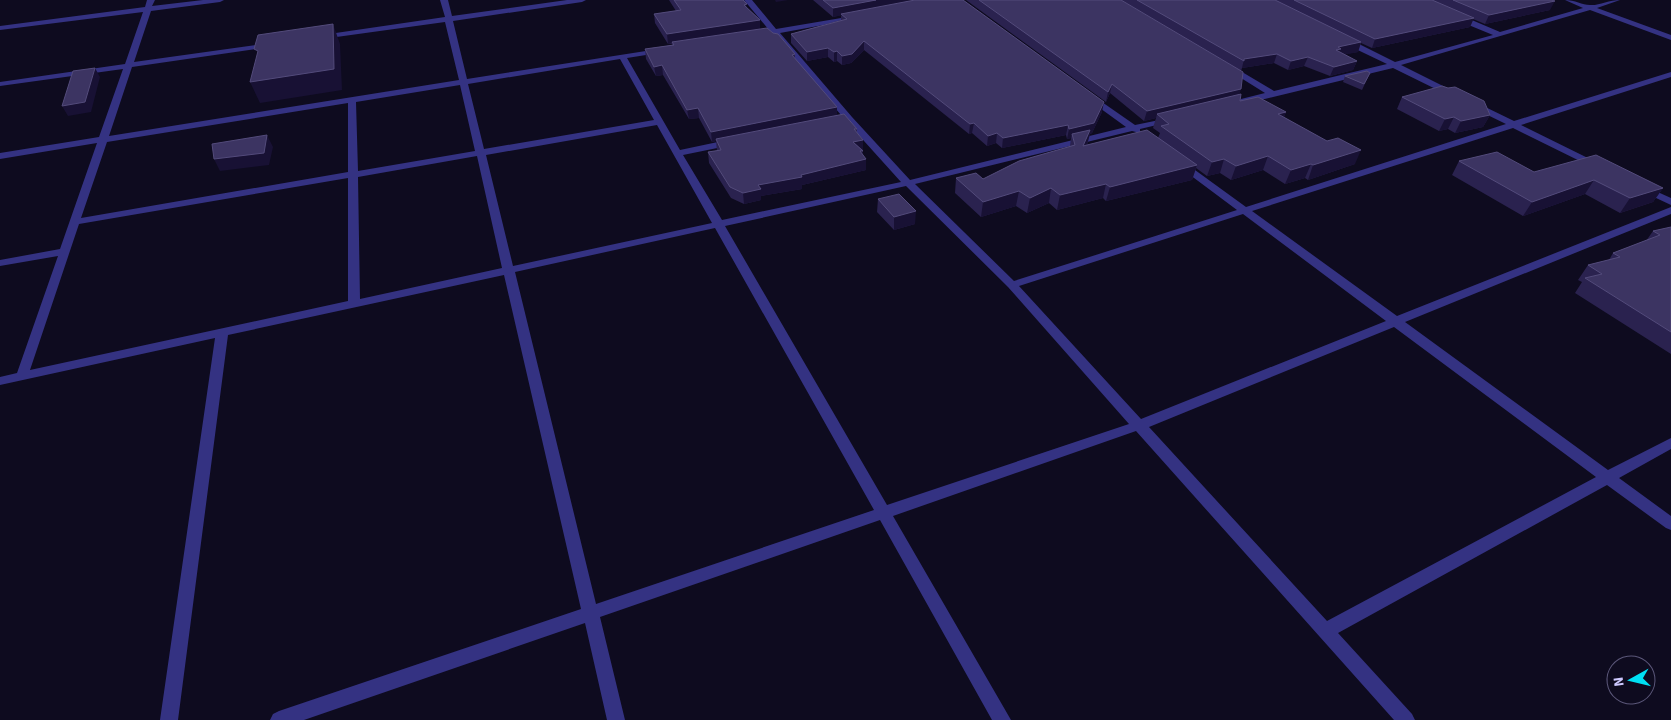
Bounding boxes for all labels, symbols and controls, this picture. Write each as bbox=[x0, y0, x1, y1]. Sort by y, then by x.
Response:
north arrow bbox=[1606, 655, 1656, 705]
text: N bbox=[1609, 676, 1630, 688]

